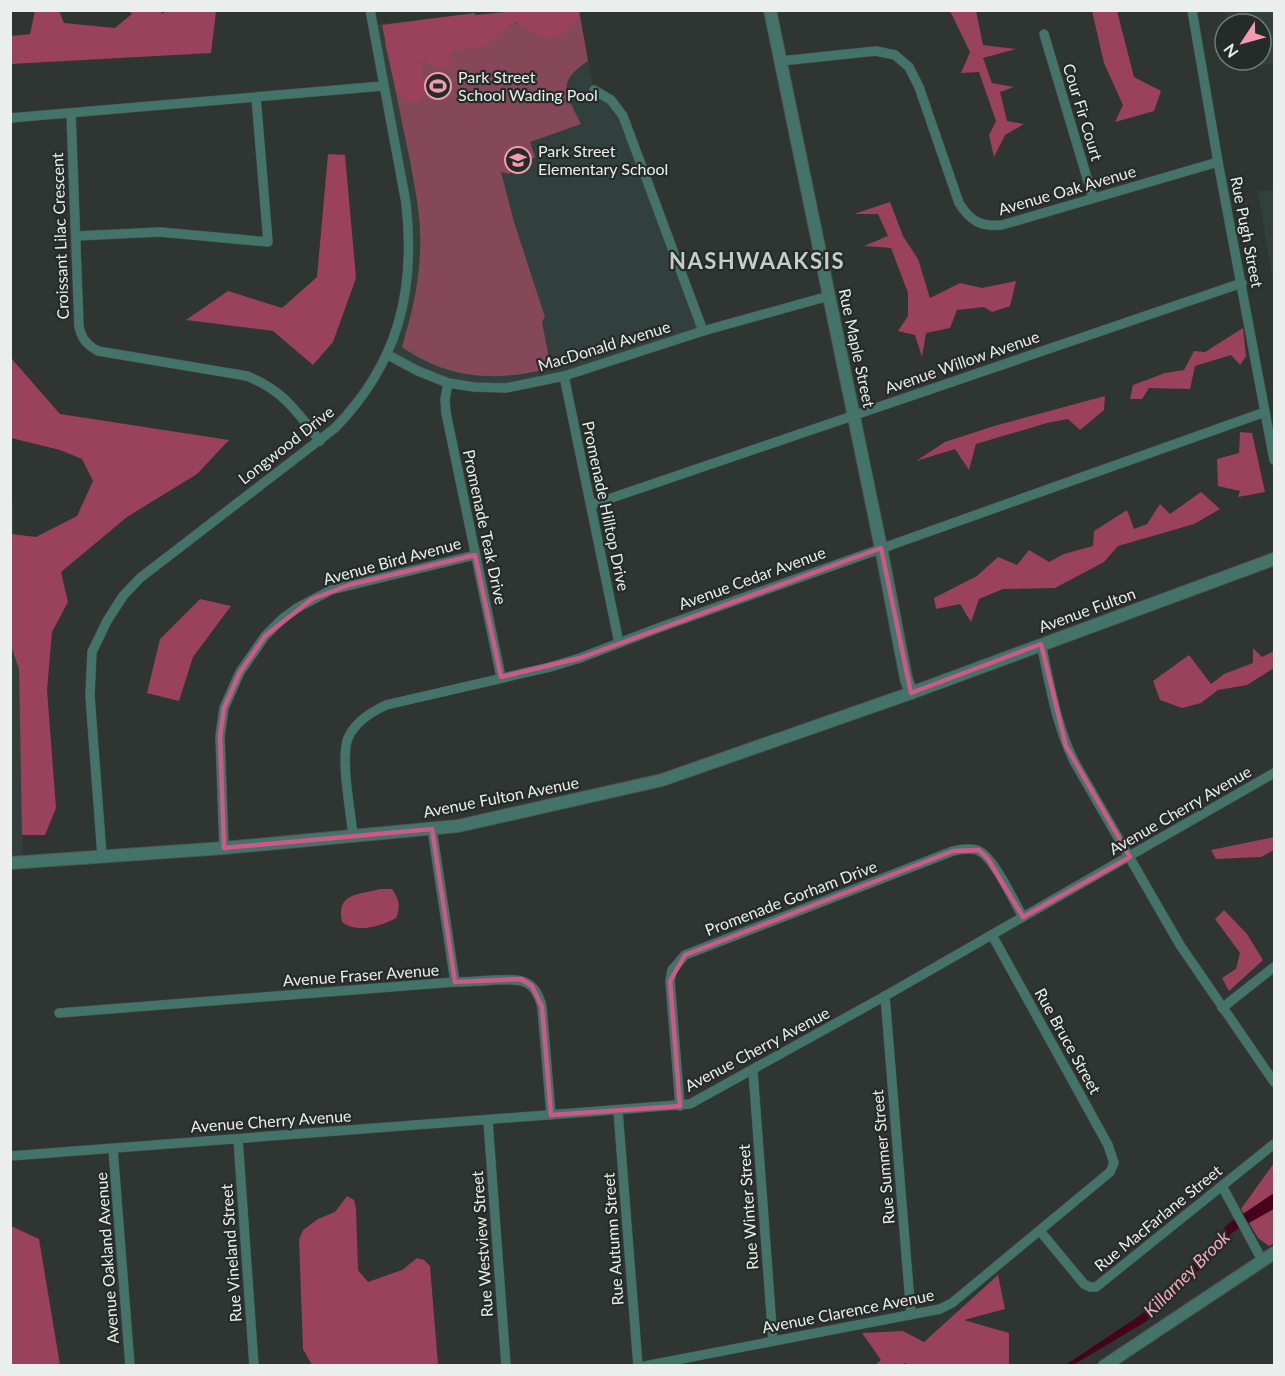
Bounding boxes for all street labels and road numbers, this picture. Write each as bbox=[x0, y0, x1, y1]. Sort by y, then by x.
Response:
street label: Cour Fir Court bbox=[1060, 61, 1107, 163]
street label: Croissant Lilac Crescent bbox=[47, 152, 72, 320]
street label: Avenue Oak Avenue bbox=[996, 161, 1138, 218]
street label: Rue Pugh Street bbox=[1227, 175, 1268, 289]
street label: Rue Maple Street bbox=[836, 287, 879, 409]
street label: MacDonald Avenue bbox=[535, 316, 672, 375]
street label: Avenue Willow Avenue bbox=[882, 326, 1042, 397]
street label: Longwood Drive bbox=[234, 401, 337, 488]
street label: Promenade Hilltop Drive bbox=[579, 419, 634, 593]
street label: Promenade Teak Drive bbox=[460, 448, 511, 606]
street label: Avenue Bird Avenue bbox=[321, 533, 463, 588]
street label: Avenue Cedar Avenue bbox=[676, 542, 828, 613]
street label: Avenue Fulton bbox=[1036, 583, 1138, 636]
street label: Avenue Cherry Avenue bbox=[1105, 761, 1254, 858]
street label: Avenue Fulton Avenue bbox=[421, 772, 580, 821]
street label: Promenade Gorham Drive bbox=[702, 856, 880, 939]
street label: Avenue Fraser Avenue bbox=[282, 960, 440, 989]
street label: Rue Bruce Street bbox=[1031, 984, 1106, 1097]
street label: Avenue Cherry Avenue bbox=[681, 1002, 832, 1095]
street label: Rue Summer Street bbox=[867, 1089, 898, 1225]
street label: Avenue Cherry Avenue bbox=[190, 1105, 352, 1136]
street label: Rue Winter Street bbox=[734, 1143, 761, 1271]
street label: Rue MacFarlane Street bbox=[1090, 1160, 1225, 1275]
street label: Rue Westview Street bbox=[467, 1170, 496, 1318]
street label: Avenue Oakland Avenue bbox=[91, 1172, 122, 1344]
street label: Rue Autumn Street bbox=[598, 1172, 627, 1306]
street label: Rue Vineland Street bbox=[216, 1183, 245, 1323]
street label: Avenue Clarence Avenue bbox=[760, 1285, 936, 1337]

